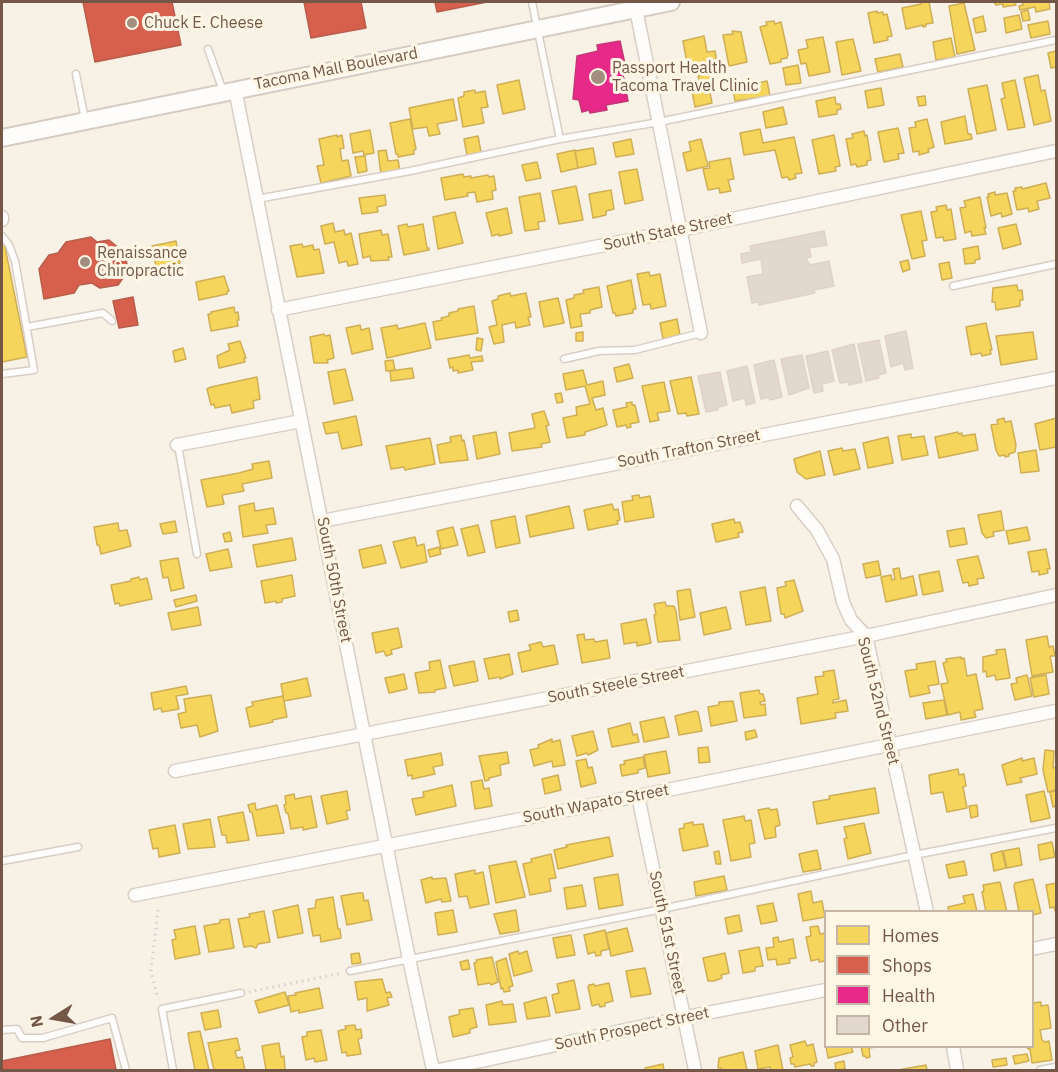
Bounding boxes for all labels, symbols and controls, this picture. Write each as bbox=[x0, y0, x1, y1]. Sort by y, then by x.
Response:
place label: Chuck E. Cheese bbox=[144, 13, 263, 33]
marker: Chuck E. Cheese bbox=[125, 16, 139, 30]
street label: Tacoma Mall Boulevard bbox=[252, 44, 420, 94]
place label: Passport Health Tacoma Travel Clinic bbox=[612, 58, 759, 96]
marker: Passport Health Tacoma Travel Clinic bbox=[589, 68, 607, 86]
street label: South State Street bbox=[602, 209, 734, 255]
place label: Renaissance Chiropractic bbox=[97, 243, 187, 281]
marker: Renaissance Chiropractic bbox=[78, 255, 92, 269]
street label: South Trafton Street bbox=[616, 426, 762, 472]
street label: South 50th Street bbox=[312, 516, 356, 644]
street label: South 52nd Street bbox=[853, 635, 903, 767]
street label: South Steele Street bbox=[546, 662, 686, 708]
street label: South Wapato Street bbox=[521, 780, 671, 828]
street label: South 51st Street bbox=[645, 869, 689, 997]
legend bbox=[824, 910, 1034, 1048]
text: Homes bbox=[882, 924, 939, 947]
text: Shops bbox=[882, 954, 932, 977]
text: Health bbox=[882, 984, 936, 1007]
north arrow bbox=[24, 988, 84, 1048]
street label: South Prospect Street bbox=[553, 1003, 711, 1055]
text: N bbox=[25, 1014, 47, 1029]
text: Other bbox=[882, 1014, 928, 1037]

